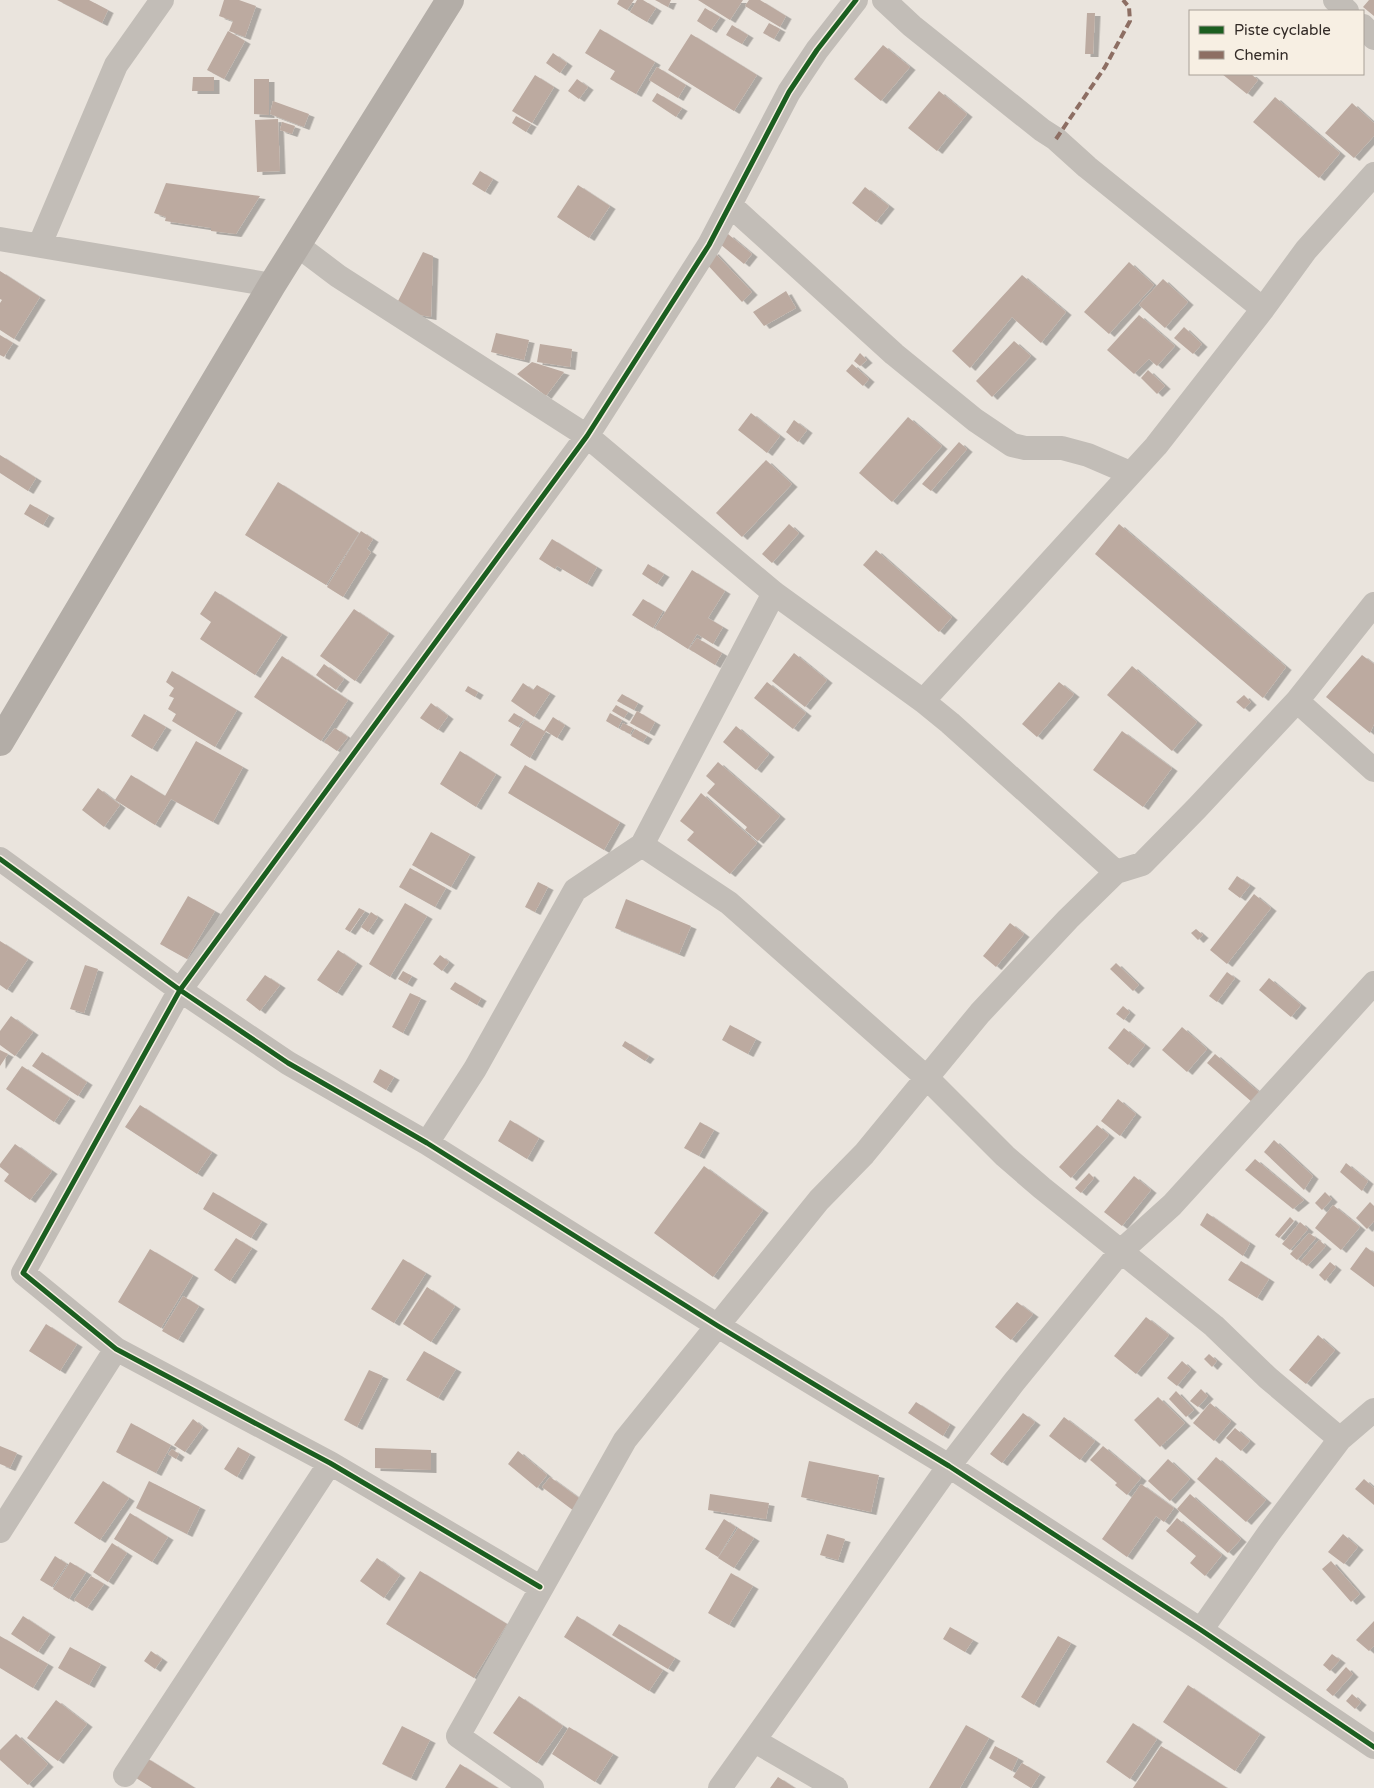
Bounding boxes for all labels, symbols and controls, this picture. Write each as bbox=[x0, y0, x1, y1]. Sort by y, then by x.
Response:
legend bbox=[1189, 10, 1364, 75]
text: Piste cyclable bbox=[1234, 21, 1331, 39]
text: Chemin bbox=[1234, 46, 1289, 64]

